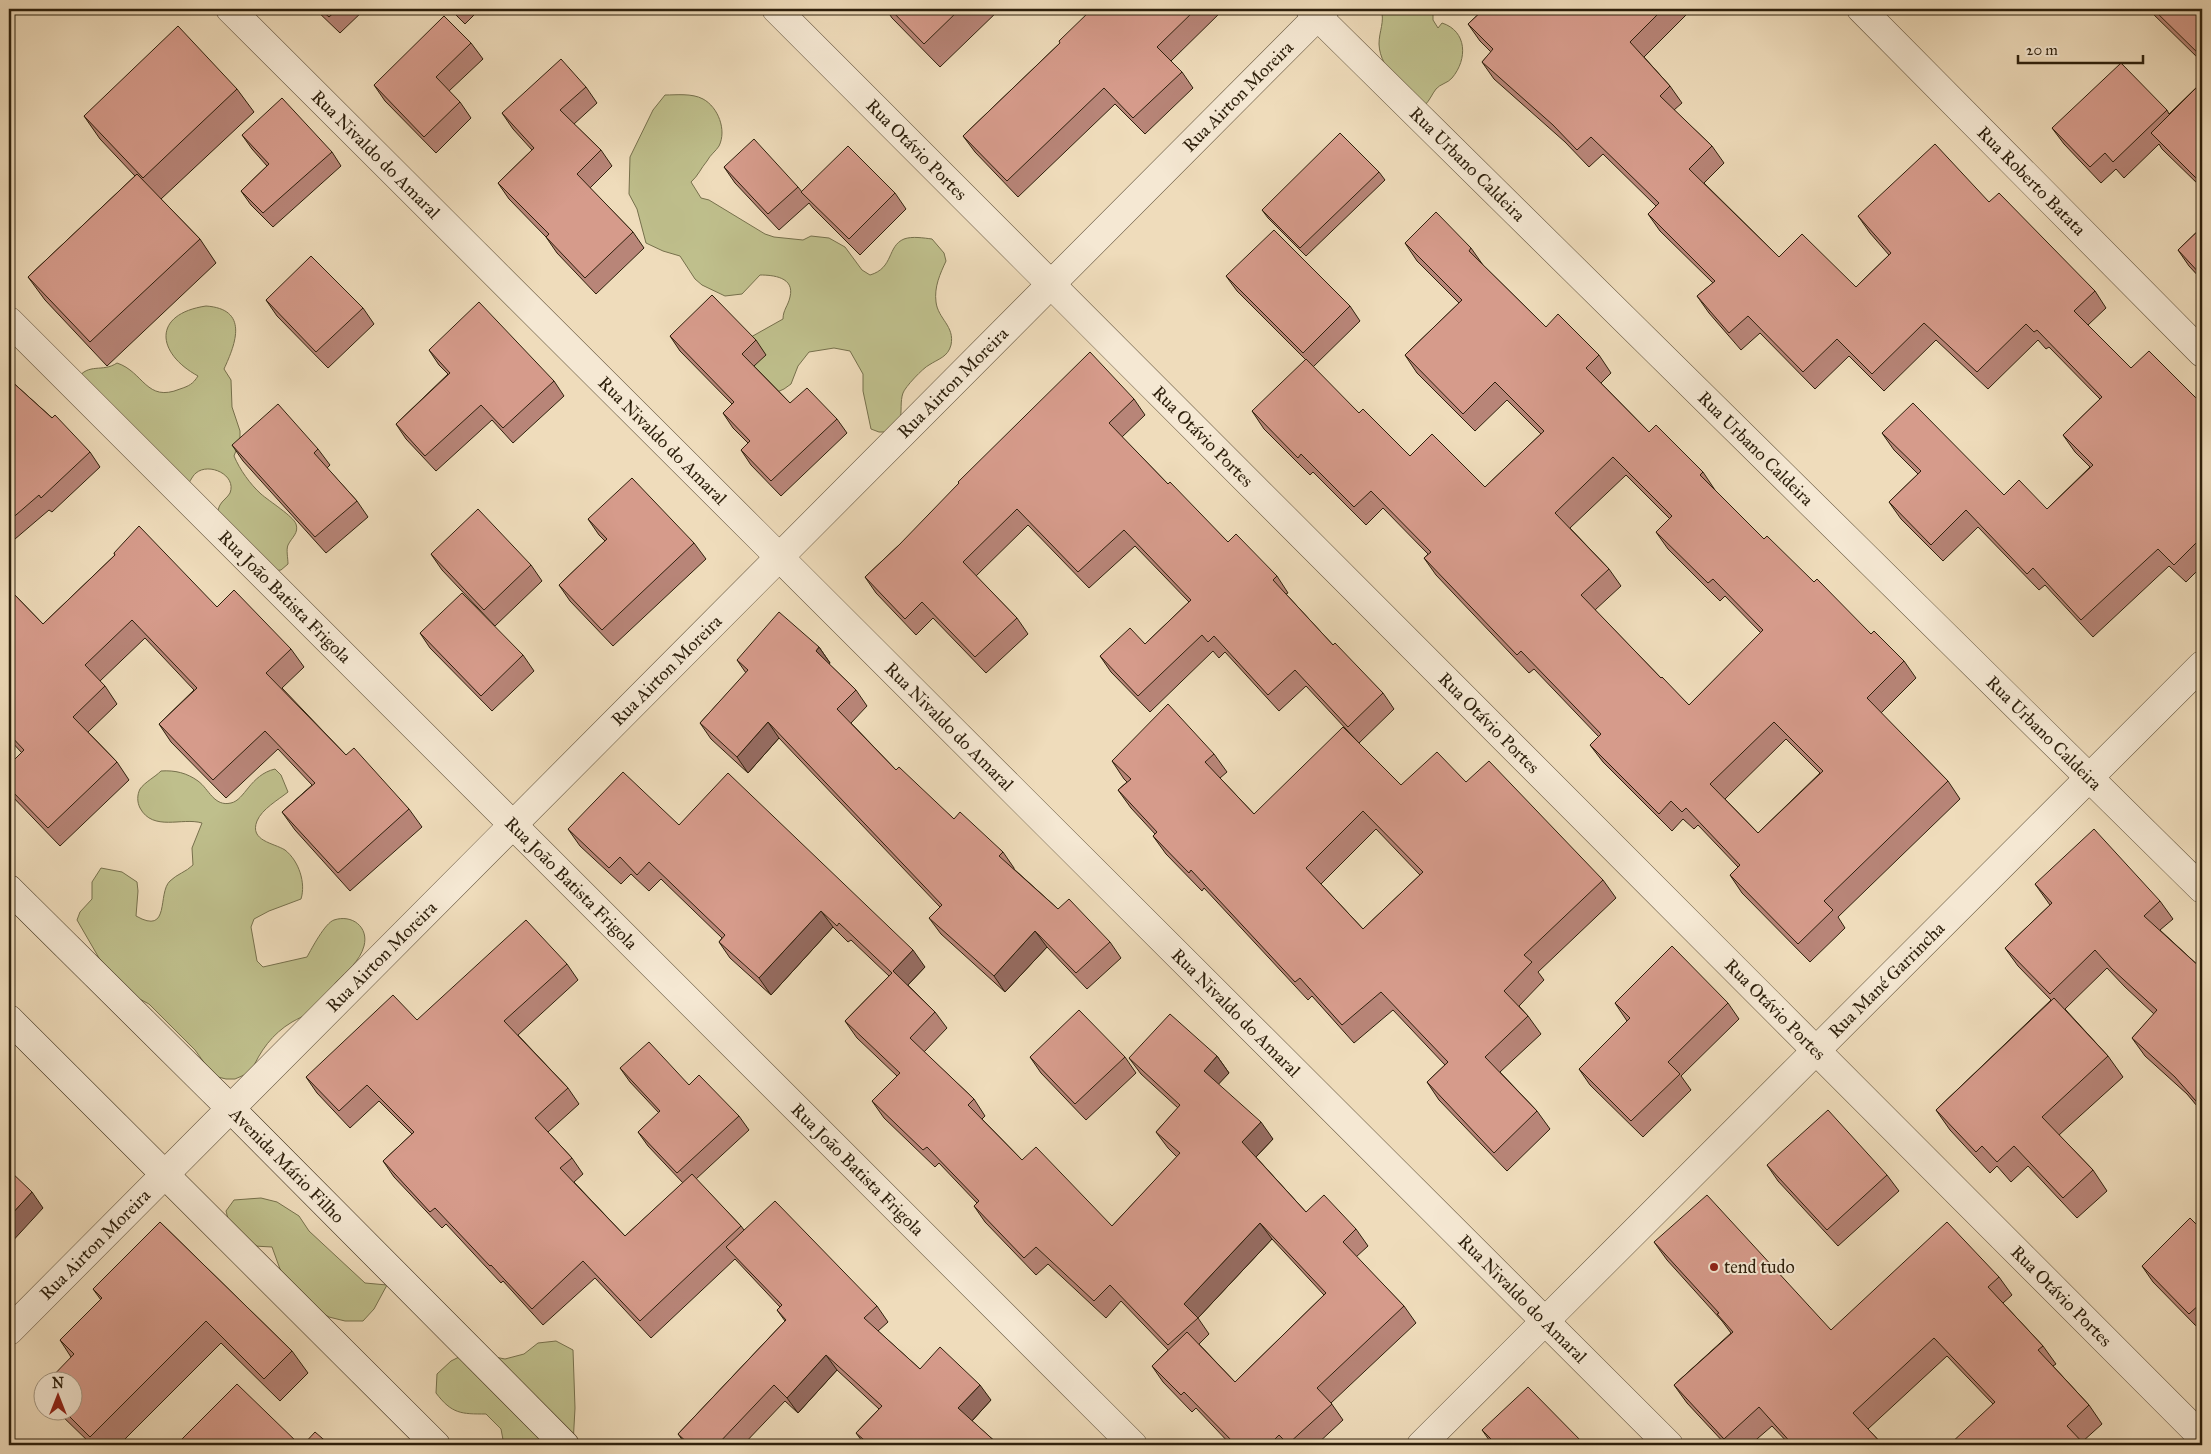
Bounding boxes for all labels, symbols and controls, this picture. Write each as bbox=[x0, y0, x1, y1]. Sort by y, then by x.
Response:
scale bar bbox=[2018, 32, 2144, 64]
street label: Rua Airton Moreira bbox=[1178, 36, 1298, 156]
text: 20 m bbox=[2026, 41, 2058, 59]
street label: Rua Nivaldo do Amaral bbox=[307, 86, 445, 223]
street label: Rua Otávio Portes bbox=[861, 95, 972, 205]
street label: Rua Urbano Caldeira bbox=[1405, 102, 1530, 226]
street label: Rua Roberto Batata bbox=[1972, 122, 2091, 240]
street label: Rua Airton Moreira bbox=[893, 322, 1013, 443]
street label: Rua Nivaldo do Amaral bbox=[593, 372, 732, 510]
street label: Rua Otávio Portes bbox=[1148, 381, 1258, 492]
street label: Rua Urbano Caldeira bbox=[1693, 387, 1818, 511]
street label: Rua João Batista Frigola bbox=[214, 526, 356, 668]
street label: Rua Airton Moreira bbox=[607, 610, 727, 731]
street label: Rua Nivaldo do Amaral bbox=[880, 658, 1018, 796]
street label: Rua Otávio Portes bbox=[1434, 668, 1544, 778]
street label: Rua Urbano Caldeira bbox=[1981, 671, 2107, 795]
street label: Rua João Batista Frigola bbox=[500, 812, 642, 954]
street label: Rua Airton Moreira bbox=[322, 896, 442, 1017]
street label: Rua Mané Garrincha bbox=[1824, 917, 1950, 1043]
street label: Rua Nivaldo do Amaral bbox=[1167, 944, 1305, 1082]
street label: Rua Otávio Portes bbox=[1720, 954, 1830, 1065]
street label: Rua João Batista Frigola bbox=[787, 1099, 929, 1241]
street label: Avenida Mário Filho bbox=[224, 1102, 349, 1228]
street label: Rua Airton Moreira bbox=[35, 1184, 155, 1305]
street label: Rua Nivaldo do Amaral bbox=[1454, 1230, 1592, 1368]
street label: Rua Otávio Portes bbox=[2006, 1241, 2116, 1351]
place label: tend tudo bbox=[1724, 1256, 1795, 1278]
marker: tend tudo bbox=[1708, 1261, 1720, 1273]
north arrow bbox=[32, 1372, 82, 1422]
text: N bbox=[52, 1375, 64, 1392]

